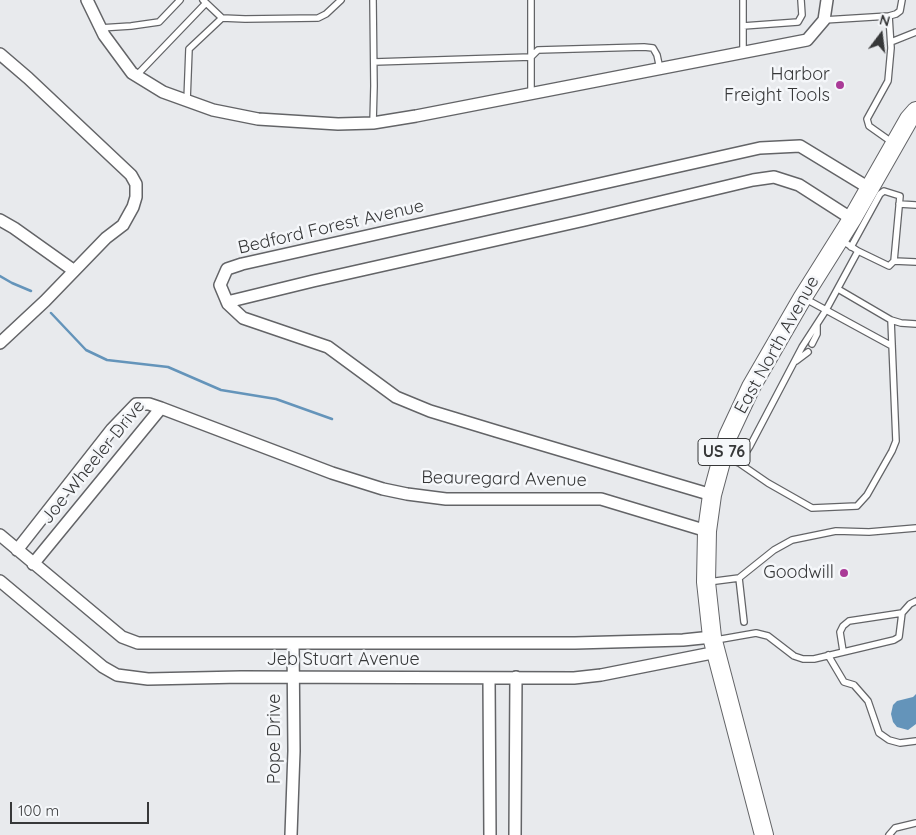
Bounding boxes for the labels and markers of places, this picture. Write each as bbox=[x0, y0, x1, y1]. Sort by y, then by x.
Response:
place label: Harbor Freight Tools bbox=[724, 64, 830, 106]
marker: Harbor Freight Tools bbox=[834, 79, 846, 91]
place label: Goodwill bbox=[763, 562, 834, 584]
marker: Goodwill bbox=[838, 567, 850, 579]

